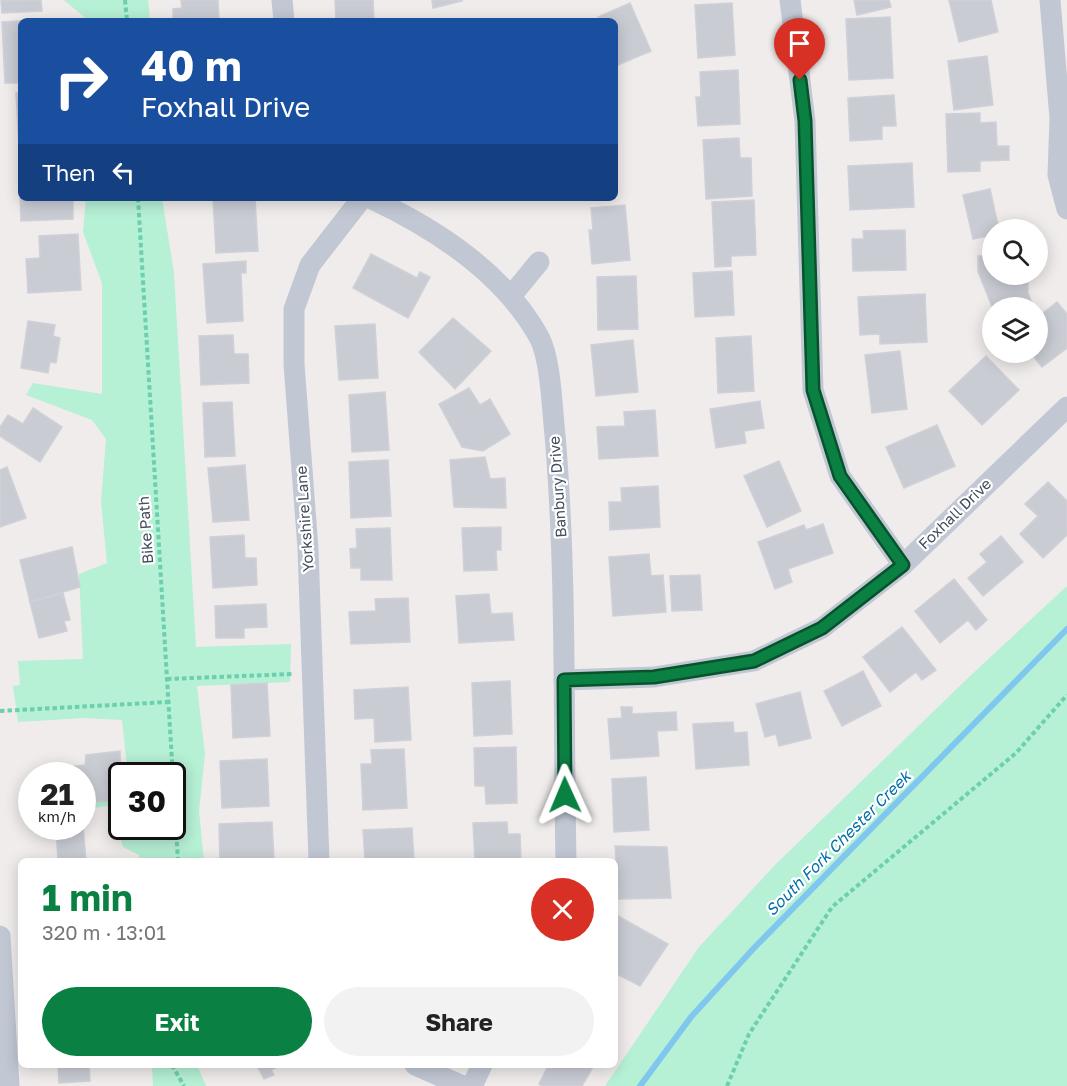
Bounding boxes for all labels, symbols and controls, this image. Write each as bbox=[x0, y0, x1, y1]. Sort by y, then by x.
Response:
pin bbox=[774, 18, 825, 80]
icon: arrive bbox=[783, 27, 816, 60]
text: 40 m bbox=[141, 40, 242, 90]
icon: right bbox=[42, 42, 120, 120]
text: Foxhall Drive bbox=[141, 91, 310, 123]
icon: left bbox=[107, 156, 140, 189]
text: Then bbox=[42, 159, 95, 186]
map controls bbox=[982, 219, 1048, 363]
button: search bbox=[982, 219, 1048, 285]
button: layers bbox=[982, 297, 1048, 363]
street label: Banbury Drive bbox=[544, 435, 570, 538]
street label: Yorkshire Lane bbox=[291, 465, 317, 573]
street label: Foxhall Drive bbox=[914, 474, 995, 552]
street label: Bike Path bbox=[134, 496, 156, 565]
speed limit sign: 30 bbox=[108, 762, 186, 840]
position arrow bbox=[533, 763, 597, 827]
water label: South Fork Chester Creek bbox=[761, 765, 916, 920]
text: 21 bbox=[40, 776, 74, 812]
text: km/h bbox=[38, 807, 76, 825]
text: 1 min bbox=[42, 876, 133, 919]
button: close bbox=[531, 878, 594, 941]
text: 320 m · 13:01 bbox=[42, 920, 166, 944]
button: Exit bbox=[42, 987, 312, 1056]
button: Share bbox=[324, 987, 594, 1056]

